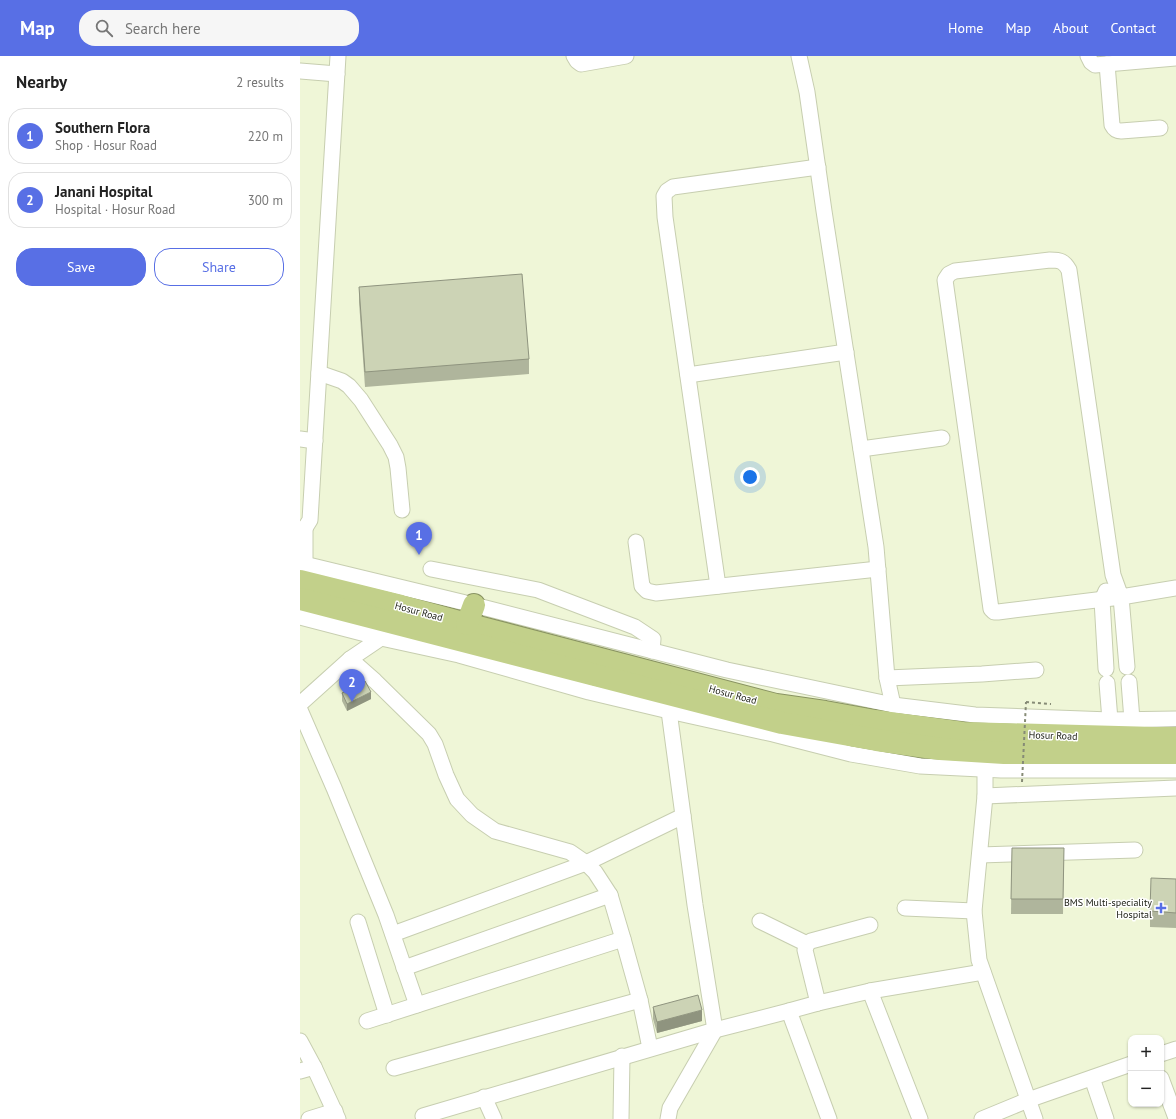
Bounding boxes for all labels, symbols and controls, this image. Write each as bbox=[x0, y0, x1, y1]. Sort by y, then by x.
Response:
search box bbox=[79, 10, 359, 46]
text: Map bbox=[20, 16, 55, 40]
icon: search bbox=[93, 17, 115, 39]
text: Search here bbox=[125, 19, 201, 38]
text: Home bbox=[948, 19, 983, 37]
text: Map bbox=[1005, 19, 1031, 37]
text: About bbox=[1053, 19, 1089, 37]
text: Contact bbox=[1111, 19, 1156, 37]
text: Nearby bbox=[16, 71, 67, 93]
text: 2 results bbox=[236, 74, 284, 91]
text: Southern Flora bbox=[55, 118, 150, 137]
text: 1 bbox=[26, 128, 34, 145]
text: 220 m bbox=[248, 128, 283, 145]
text: Shop · Hosur Road bbox=[55, 137, 157, 154]
text: Janani Hospital bbox=[55, 182, 152, 201]
text: 2 bbox=[26, 192, 34, 209]
text: 300 m bbox=[248, 192, 283, 209]
text: Hospital · Hosur Road bbox=[55, 201, 175, 218]
button: Save bbox=[16, 248, 146, 286]
button: Share bbox=[154, 248, 284, 286]
your location bbox=[740, 467, 760, 487]
pin: 1 bbox=[406, 522, 432, 555]
street label: Hosur Road bbox=[394, 599, 444, 624]
pin: 2 bbox=[339, 669, 365, 702]
street label: Hosur Road bbox=[708, 682, 758, 707]
street label: Hosur Road bbox=[1028, 728, 1078, 743]
place label: BMS Multi-speciality Hospital bbox=[1064, 896, 1152, 921]
marker: BMS Multi-speciality Hospital bbox=[1155, 902, 1167, 914]
map controls bbox=[1128, 1035, 1164, 1107]
button: + bbox=[1128, 1035, 1164, 1071]
button: − bbox=[1128, 1071, 1164, 1107]

